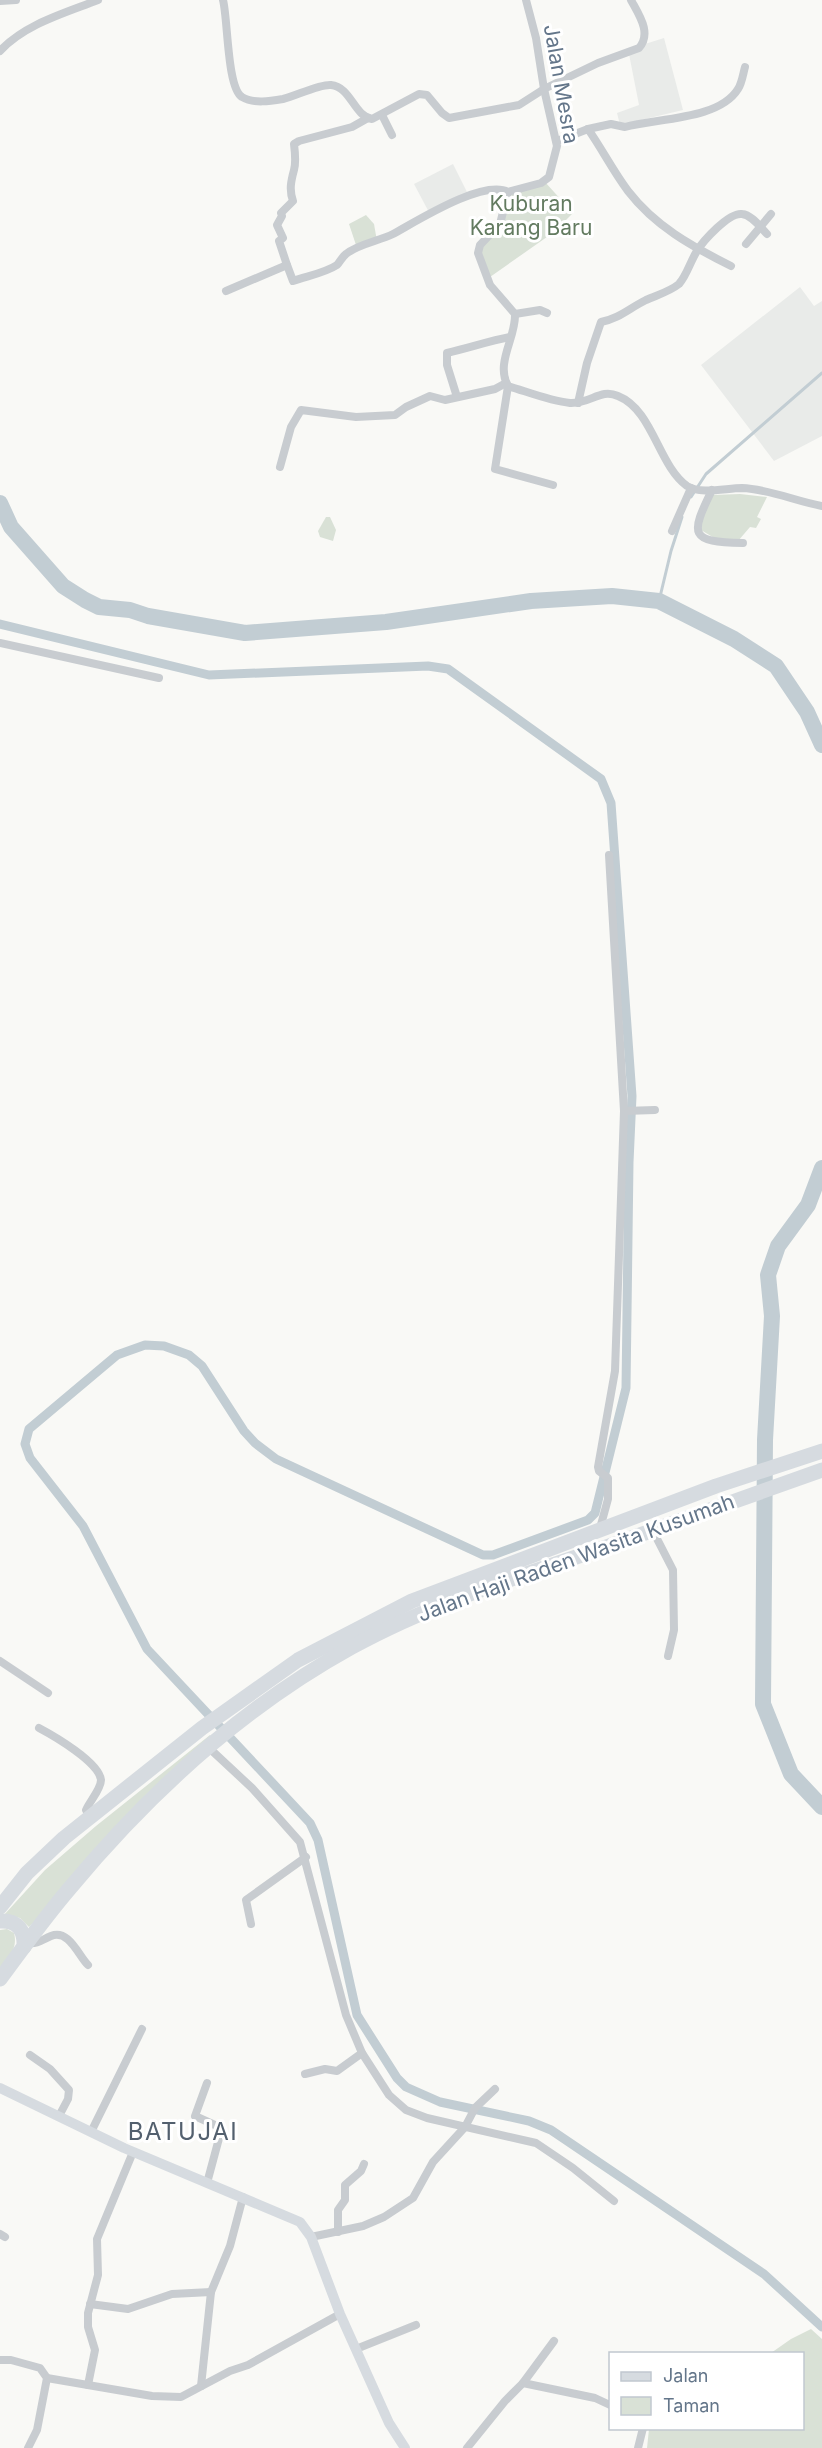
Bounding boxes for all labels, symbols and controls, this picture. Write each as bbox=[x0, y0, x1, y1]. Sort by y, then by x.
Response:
street label: Jalan Mesra bbox=[539, 22, 584, 146]
park label: Kuburan Karang Baru bbox=[470, 191, 592, 240]
street label: Jalan Haji Raden Wasita Kusumah bbox=[414, 1488, 738, 1627]
district label: BATUJAI bbox=[128, 2117, 238, 2146]
legend bbox=[609, 2352, 804, 2430]
text: Jalan bbox=[663, 2365, 708, 2386]
text: Taman bbox=[663, 2395, 720, 2416]

